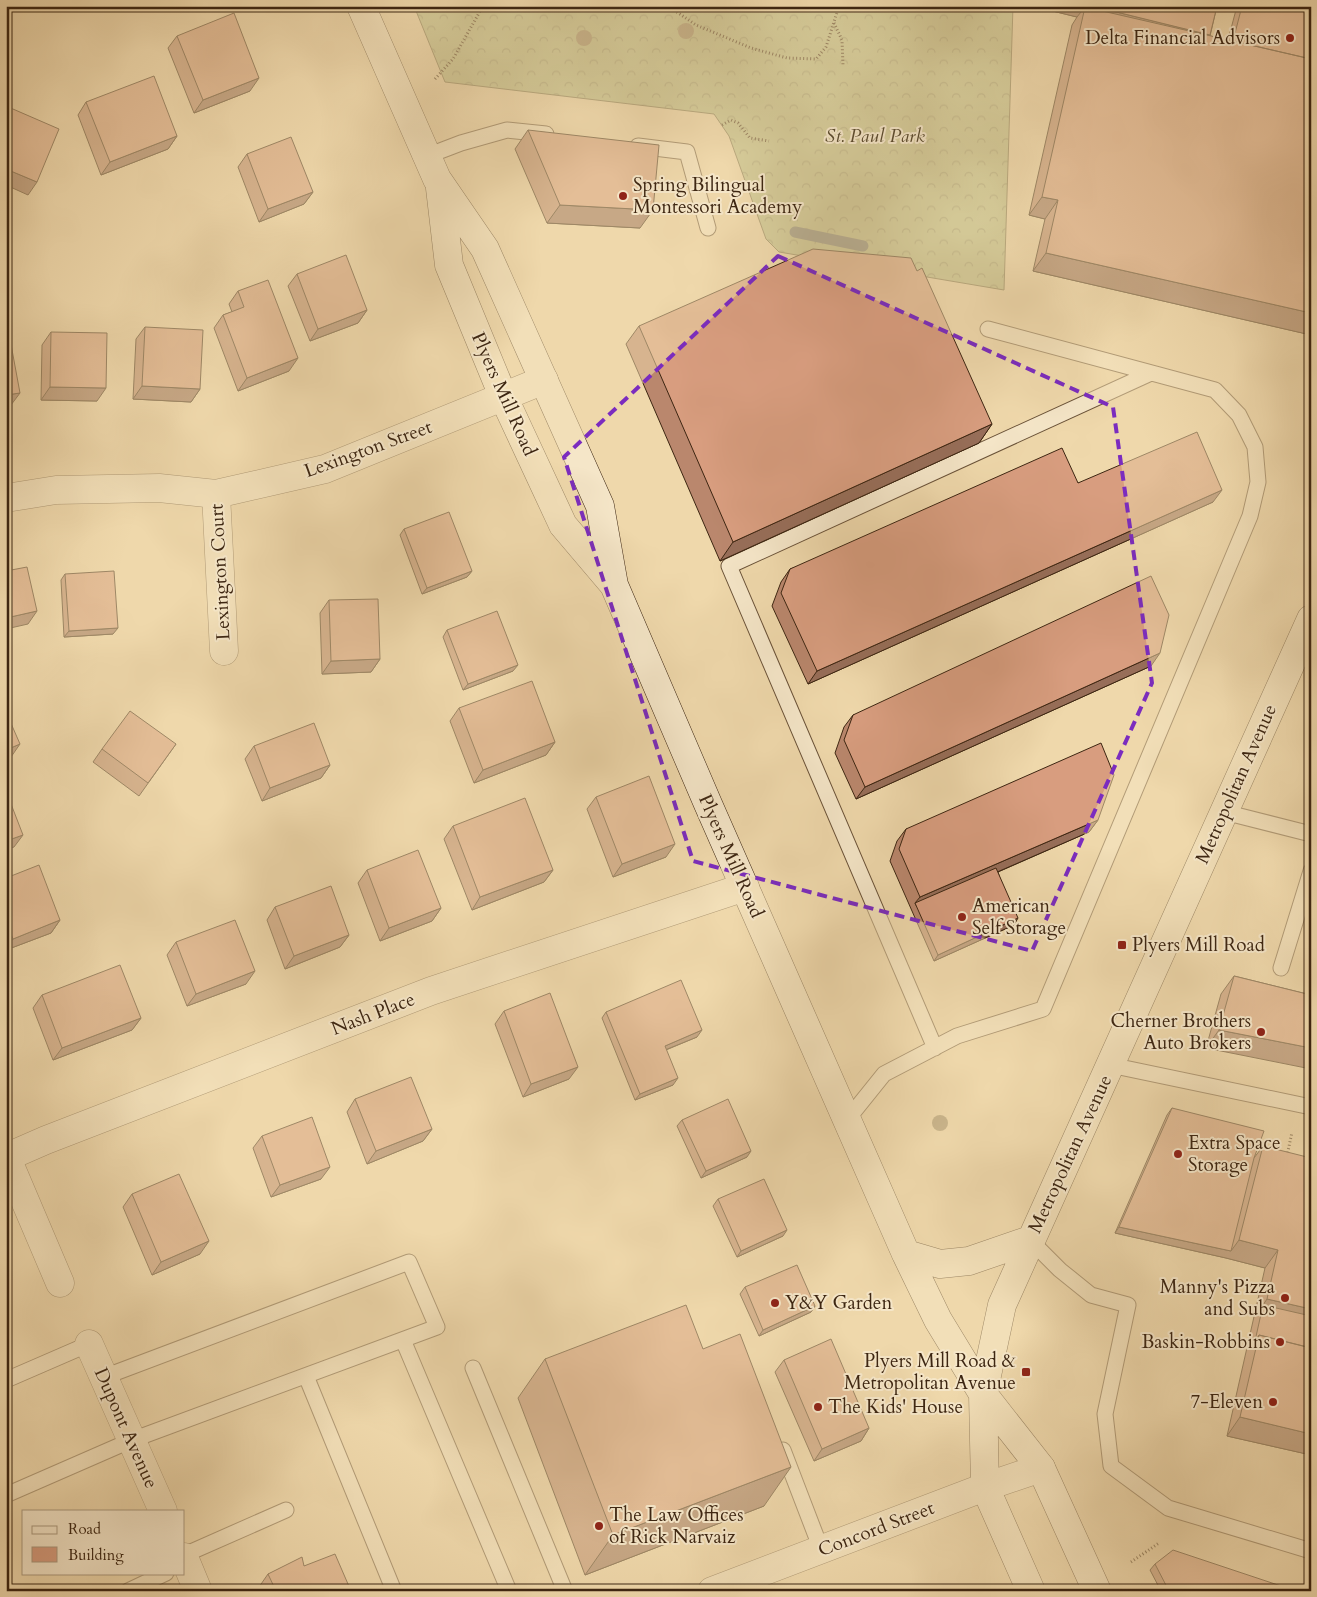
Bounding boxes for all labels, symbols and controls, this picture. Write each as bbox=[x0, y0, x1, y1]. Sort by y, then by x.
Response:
place label: Delta Financial Advisors bbox=[1085, 25, 1280, 51]
marker: Delta Financial Advisors bbox=[1284, 32, 1296, 44]
park label: St. Paul Park bbox=[825, 123, 926, 149]
place label: Spring Bilingual Montessori Academy bbox=[633, 172, 802, 220]
marker: Spring Bilingual Montessori Academy bbox=[617, 190, 629, 202]
street label: Plyers Mill Road bbox=[465, 328, 543, 460]
street label: Lexington Street bbox=[300, 414, 436, 484]
street label: Lexington Court bbox=[203, 503, 237, 641]
street label: Metropolitan Avenue bbox=[1189, 700, 1283, 868]
street label: Plyers Mill Road bbox=[692, 790, 770, 922]
place label: American Self Storage bbox=[972, 893, 1066, 941]
marker: American Self Storage bbox=[956, 911, 968, 923]
place label: Plyers Mill Road bbox=[1132, 932, 1265, 958]
marker: Plyers Mill Road bbox=[1116, 939, 1128, 951]
street label: Nash Place bbox=[327, 986, 419, 1042]
place label: Cherner Brothers Auto Brokers bbox=[1111, 1008, 1251, 1056]
marker: Cherner Brothers Auto Brokers bbox=[1255, 1026, 1267, 1038]
street label: Metropolitan Avenue bbox=[1022, 1071, 1118, 1237]
place label: Extra Space Storage bbox=[1188, 1130, 1281, 1178]
marker: Extra Space Storage bbox=[1172, 1148, 1184, 1160]
place label: Manny's Pizza and Subs bbox=[1160, 1274, 1275, 1322]
place label: Y&Y Garden bbox=[785, 1290, 892, 1316]
marker: Manny's Pizza and Subs bbox=[1279, 1292, 1291, 1304]
marker: Y&Y Garden bbox=[769, 1297, 781, 1309]
place label: Baskin-Robbins bbox=[1141, 1329, 1270, 1355]
marker: Baskin-Robbins bbox=[1274, 1336, 1286, 1348]
place label: Plyers Mill Road & Metropolitan Avenue bbox=[844, 1348, 1016, 1396]
street label: Dupont Avenue bbox=[88, 1363, 164, 1493]
marker: Plyers Mill Road & Metropolitan Avenue bbox=[1020, 1366, 1032, 1378]
place label: 7-Eleven bbox=[1191, 1389, 1263, 1415]
place label: The Kids' House bbox=[828, 1394, 963, 1420]
marker: 7-Eleven bbox=[1267, 1396, 1279, 1408]
marker: The Kids' House bbox=[812, 1401, 824, 1413]
street label: Concord Street bbox=[814, 1495, 938, 1563]
place label: The Law Offices of Rick Narvaiz bbox=[609, 1502, 744, 1550]
legend bbox=[22, 1510, 185, 1574]
text: Road bbox=[68, 1519, 101, 1539]
marker: The Law Offices of Rick Narvaiz bbox=[593, 1520, 605, 1532]
text: Building bbox=[68, 1545, 124, 1565]

